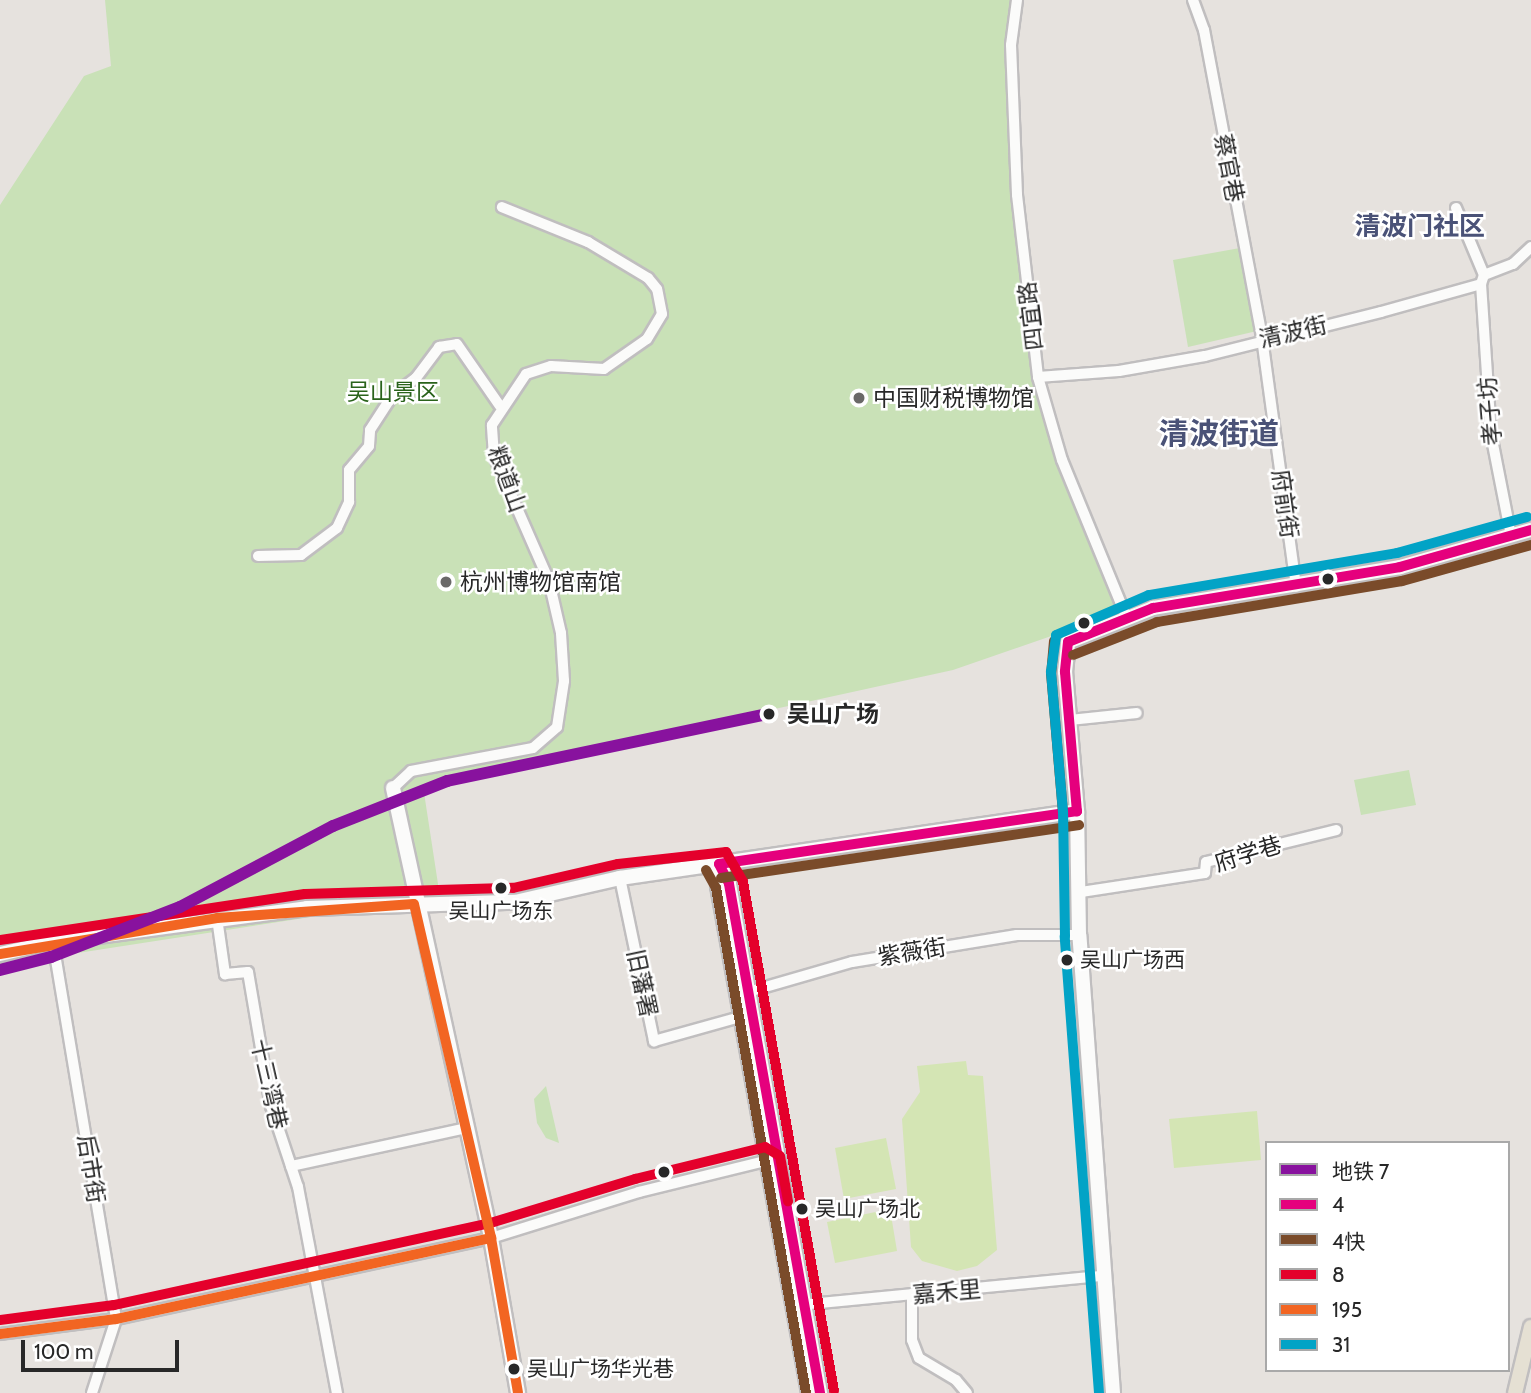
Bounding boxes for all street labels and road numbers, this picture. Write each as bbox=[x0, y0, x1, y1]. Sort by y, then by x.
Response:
street label: 蔡官巷 bbox=[1209, 132, 1249, 204]
street label: 四宜路 bbox=[1013, 280, 1049, 352]
street label: 清波街 bbox=[1256, 311, 1330, 353]
street label: 孝子坊 bbox=[1473, 375, 1507, 447]
street label: 粮道山 bbox=[482, 442, 532, 516]
street label: 府前街 bbox=[1267, 468, 1303, 540]
street label: 府学巷 bbox=[1211, 831, 1285, 877]
street label: 紫薇街 bbox=[876, 933, 948, 971]
street label: 旧藩署 bbox=[621, 946, 663, 1020]
street label: 十三湾巷 bbox=[245, 1036, 293, 1132]
street label: 后市街 bbox=[72, 1133, 110, 1205]
street label: 嘉禾里 bbox=[911, 1275, 983, 1309]

